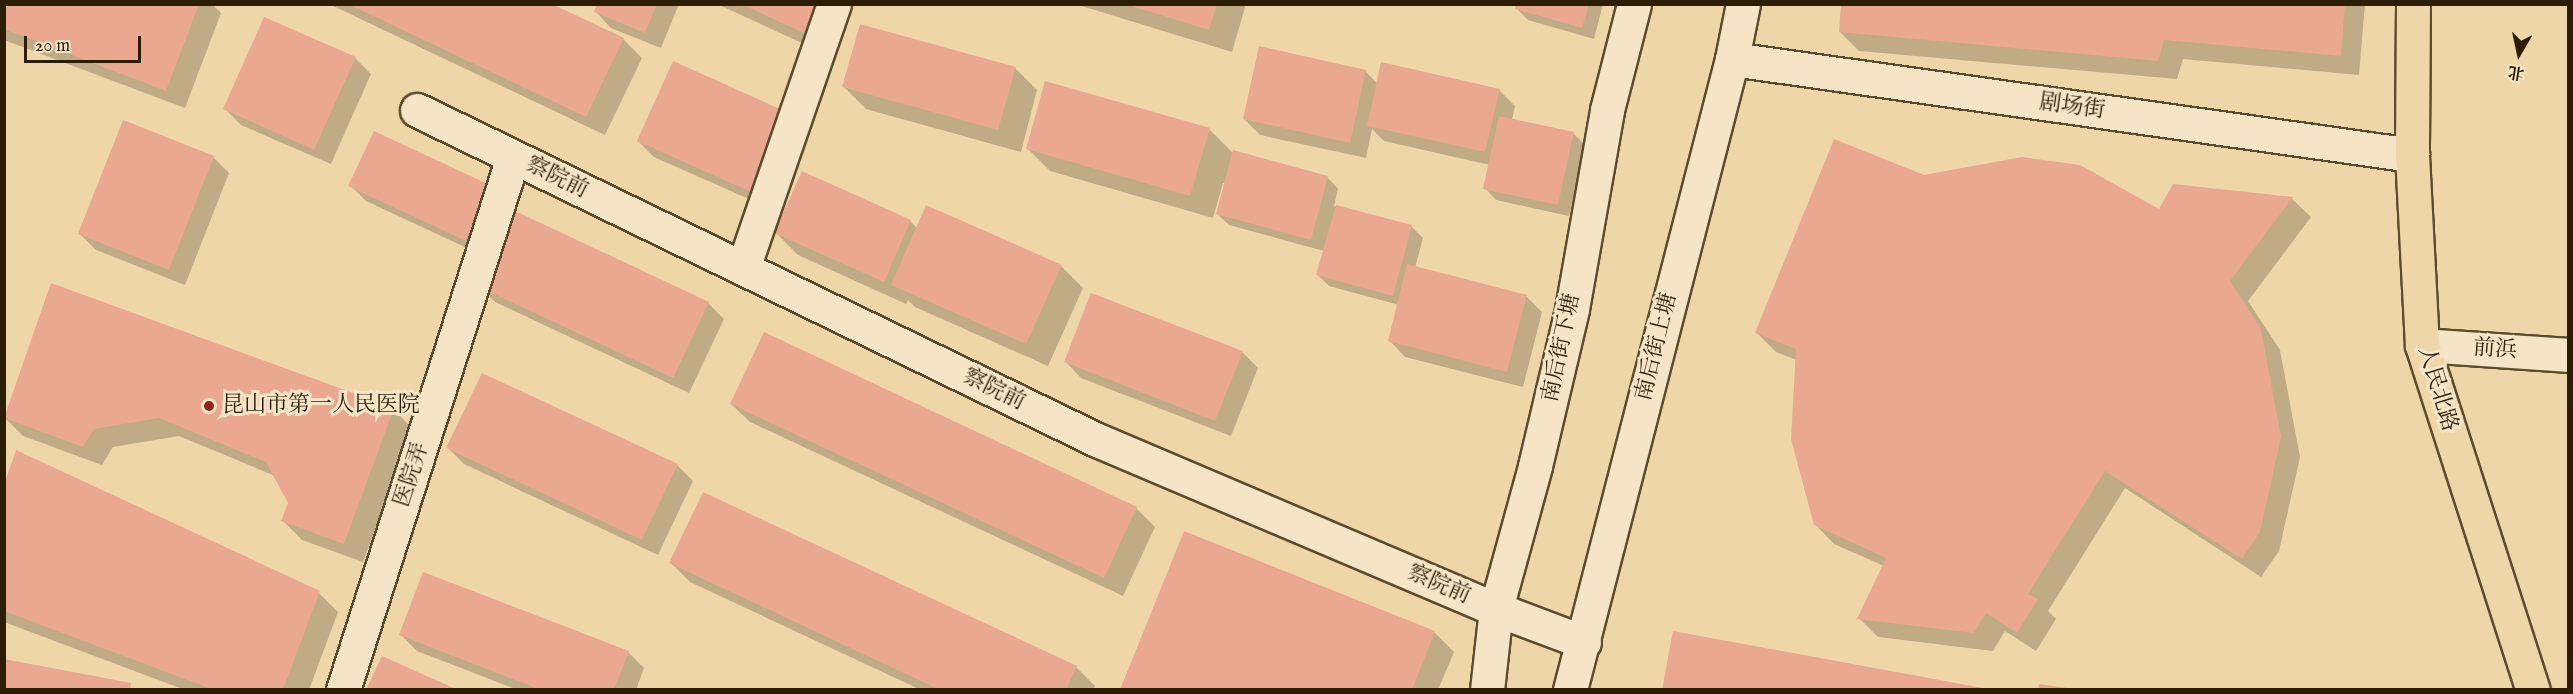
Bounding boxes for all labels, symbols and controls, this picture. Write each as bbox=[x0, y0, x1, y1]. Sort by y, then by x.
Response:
scale bar bbox=[27, 24, 144, 62]
north arrow bbox=[2489, 24, 2549, 84]
text: 20 m bbox=[35, 35, 70, 58]
text: 北 bbox=[2507, 61, 2526, 83]
street label: 剧场街 bbox=[2037, 89, 2107, 125]
street label: 察院前 bbox=[522, 152, 592, 204]
street label: 南后街上塘 bbox=[1631, 290, 1683, 404]
street label: 南后街下塘 bbox=[1538, 291, 1586, 405]
street label: 前浜 bbox=[2472, 335, 2518, 365]
street label: 人民北路 bbox=[2412, 343, 2462, 435]
street label: 察院前 bbox=[959, 364, 1029, 416]
place label: 昆山市第一人民医院 bbox=[222, 393, 420, 419]
marker: 昆山市第一人民医院 bbox=[200, 397, 218, 415]
street label: 医院弄 bbox=[389, 440, 435, 510]
street label: 察院前 bbox=[1403, 560, 1475, 610]

